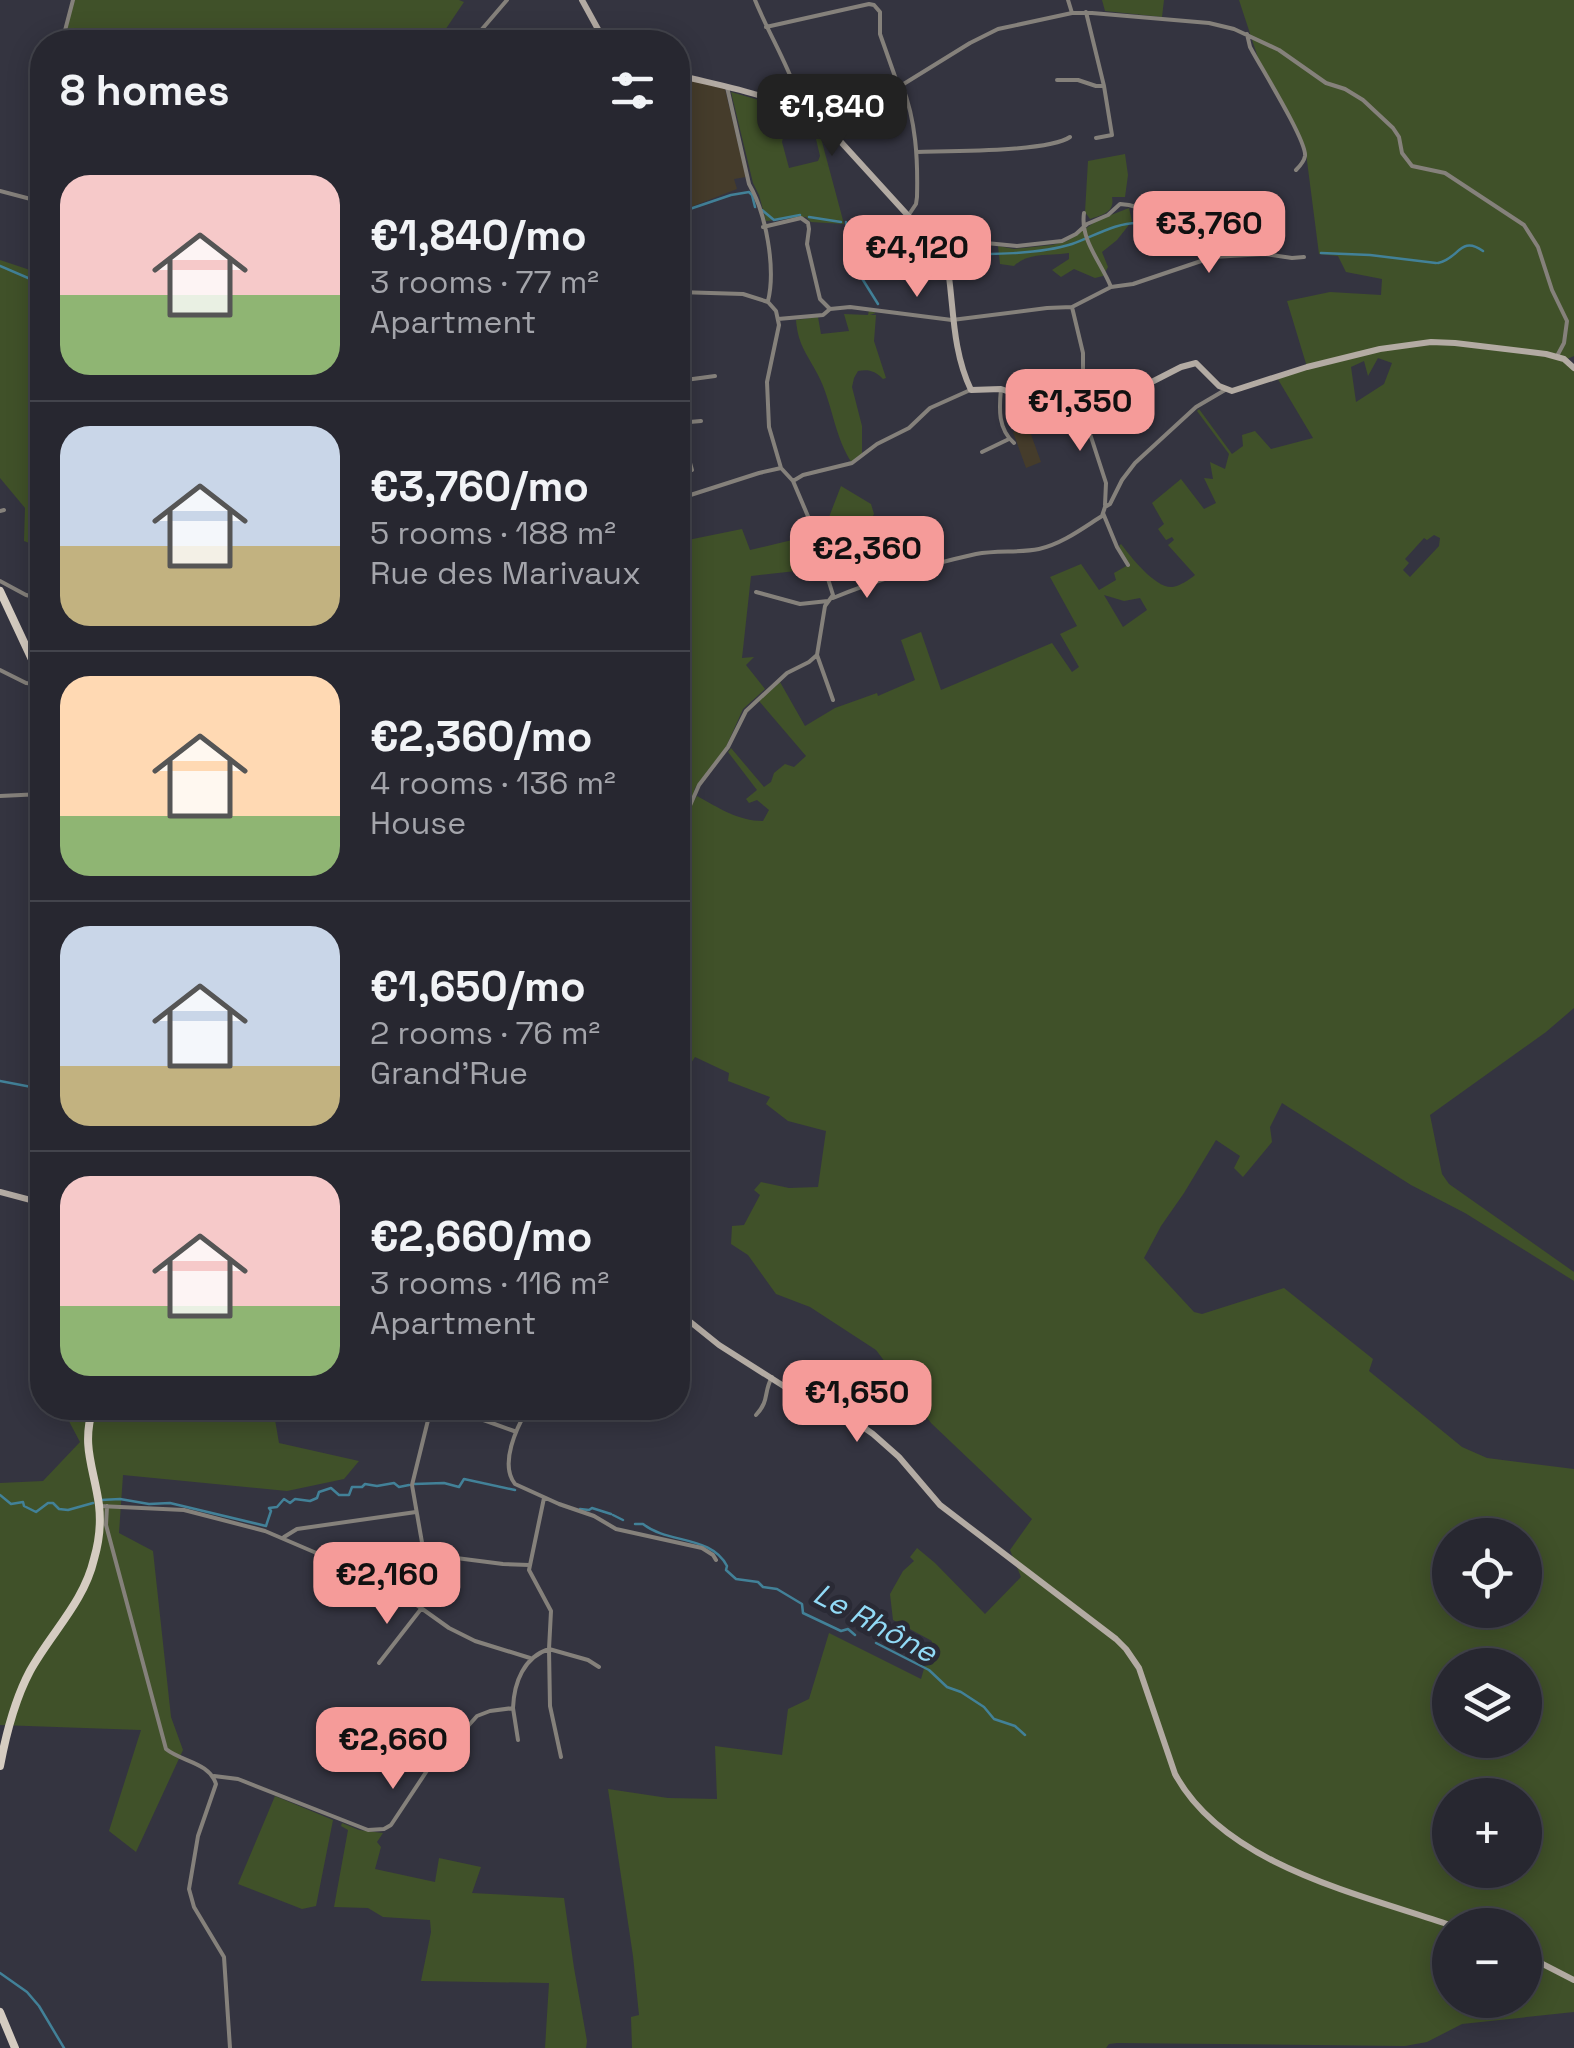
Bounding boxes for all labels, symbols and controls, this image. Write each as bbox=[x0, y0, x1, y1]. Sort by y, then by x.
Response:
icon: filters bbox=[605, 63, 660, 118]
text: 8 homes bbox=[60, 64, 230, 117]
pin: €1,840 bbox=[751, 74, 913, 159]
text: €1,840 bbox=[779, 86, 885, 126]
pin: €3,760 bbox=[1128, 191, 1290, 276]
text: €3,760 bbox=[1155, 203, 1263, 243]
text: €1,840/mo bbox=[370, 209, 587, 262]
icon: home bbox=[140, 215, 260, 335]
pin: €4,120 bbox=[836, 215, 998, 300]
text: €4,120 bbox=[865, 227, 969, 267]
text: 3 rooms · 77 m² bbox=[370, 262, 599, 302]
text: Apartment bbox=[370, 302, 536, 342]
pin: €1,350 bbox=[999, 369, 1161, 454]
text: €1,350 bbox=[1028, 381, 1132, 421]
text: €3,760/mo bbox=[370, 460, 589, 513]
icon: home bbox=[140, 466, 260, 586]
text: 5 rooms · 188 m² bbox=[370, 513, 616, 553]
pin: €2,360 bbox=[786, 516, 948, 601]
text: €2,360 bbox=[812, 528, 922, 568]
text: Rue des Marivaux bbox=[370, 553, 641, 593]
text: €2,360/mo bbox=[370, 710, 592, 763]
icon: home bbox=[140, 716, 260, 836]
text: 4 rooms · 136 m² bbox=[370, 763, 616, 803]
text: House bbox=[370, 803, 466, 843]
text: €1,650/mo bbox=[370, 960, 586, 1013]
icon: home bbox=[140, 966, 260, 1086]
text: 2 rooms · 76 m² bbox=[370, 1013, 600, 1053]
text: Grand'Rue bbox=[370, 1053, 528, 1093]
text: €2,660/mo bbox=[370, 1210, 592, 1263]
icon: home bbox=[140, 1216, 260, 1336]
text: 3 rooms · 116 m² bbox=[370, 1263, 609, 1303]
text: Apartment bbox=[370, 1303, 536, 1343]
pin: €1,650 bbox=[776, 1360, 938, 1445]
text: €1,650 bbox=[805, 1372, 909, 1412]
map controls bbox=[1432, 1518, 1542, 2018]
button: locate bbox=[1432, 1518, 1542, 1628]
pin: €2,160 bbox=[306, 1542, 468, 1627]
text: €2,160 bbox=[335, 1554, 439, 1594]
water label: Le Rhône bbox=[807, 1574, 945, 1672]
button: layers bbox=[1432, 1648, 1542, 1758]
pin: €2,660 bbox=[312, 1707, 474, 1792]
text: €2,660 bbox=[338, 1719, 448, 1759]
button: + bbox=[1432, 1778, 1542, 1888]
button: − bbox=[1432, 1908, 1542, 2018]

